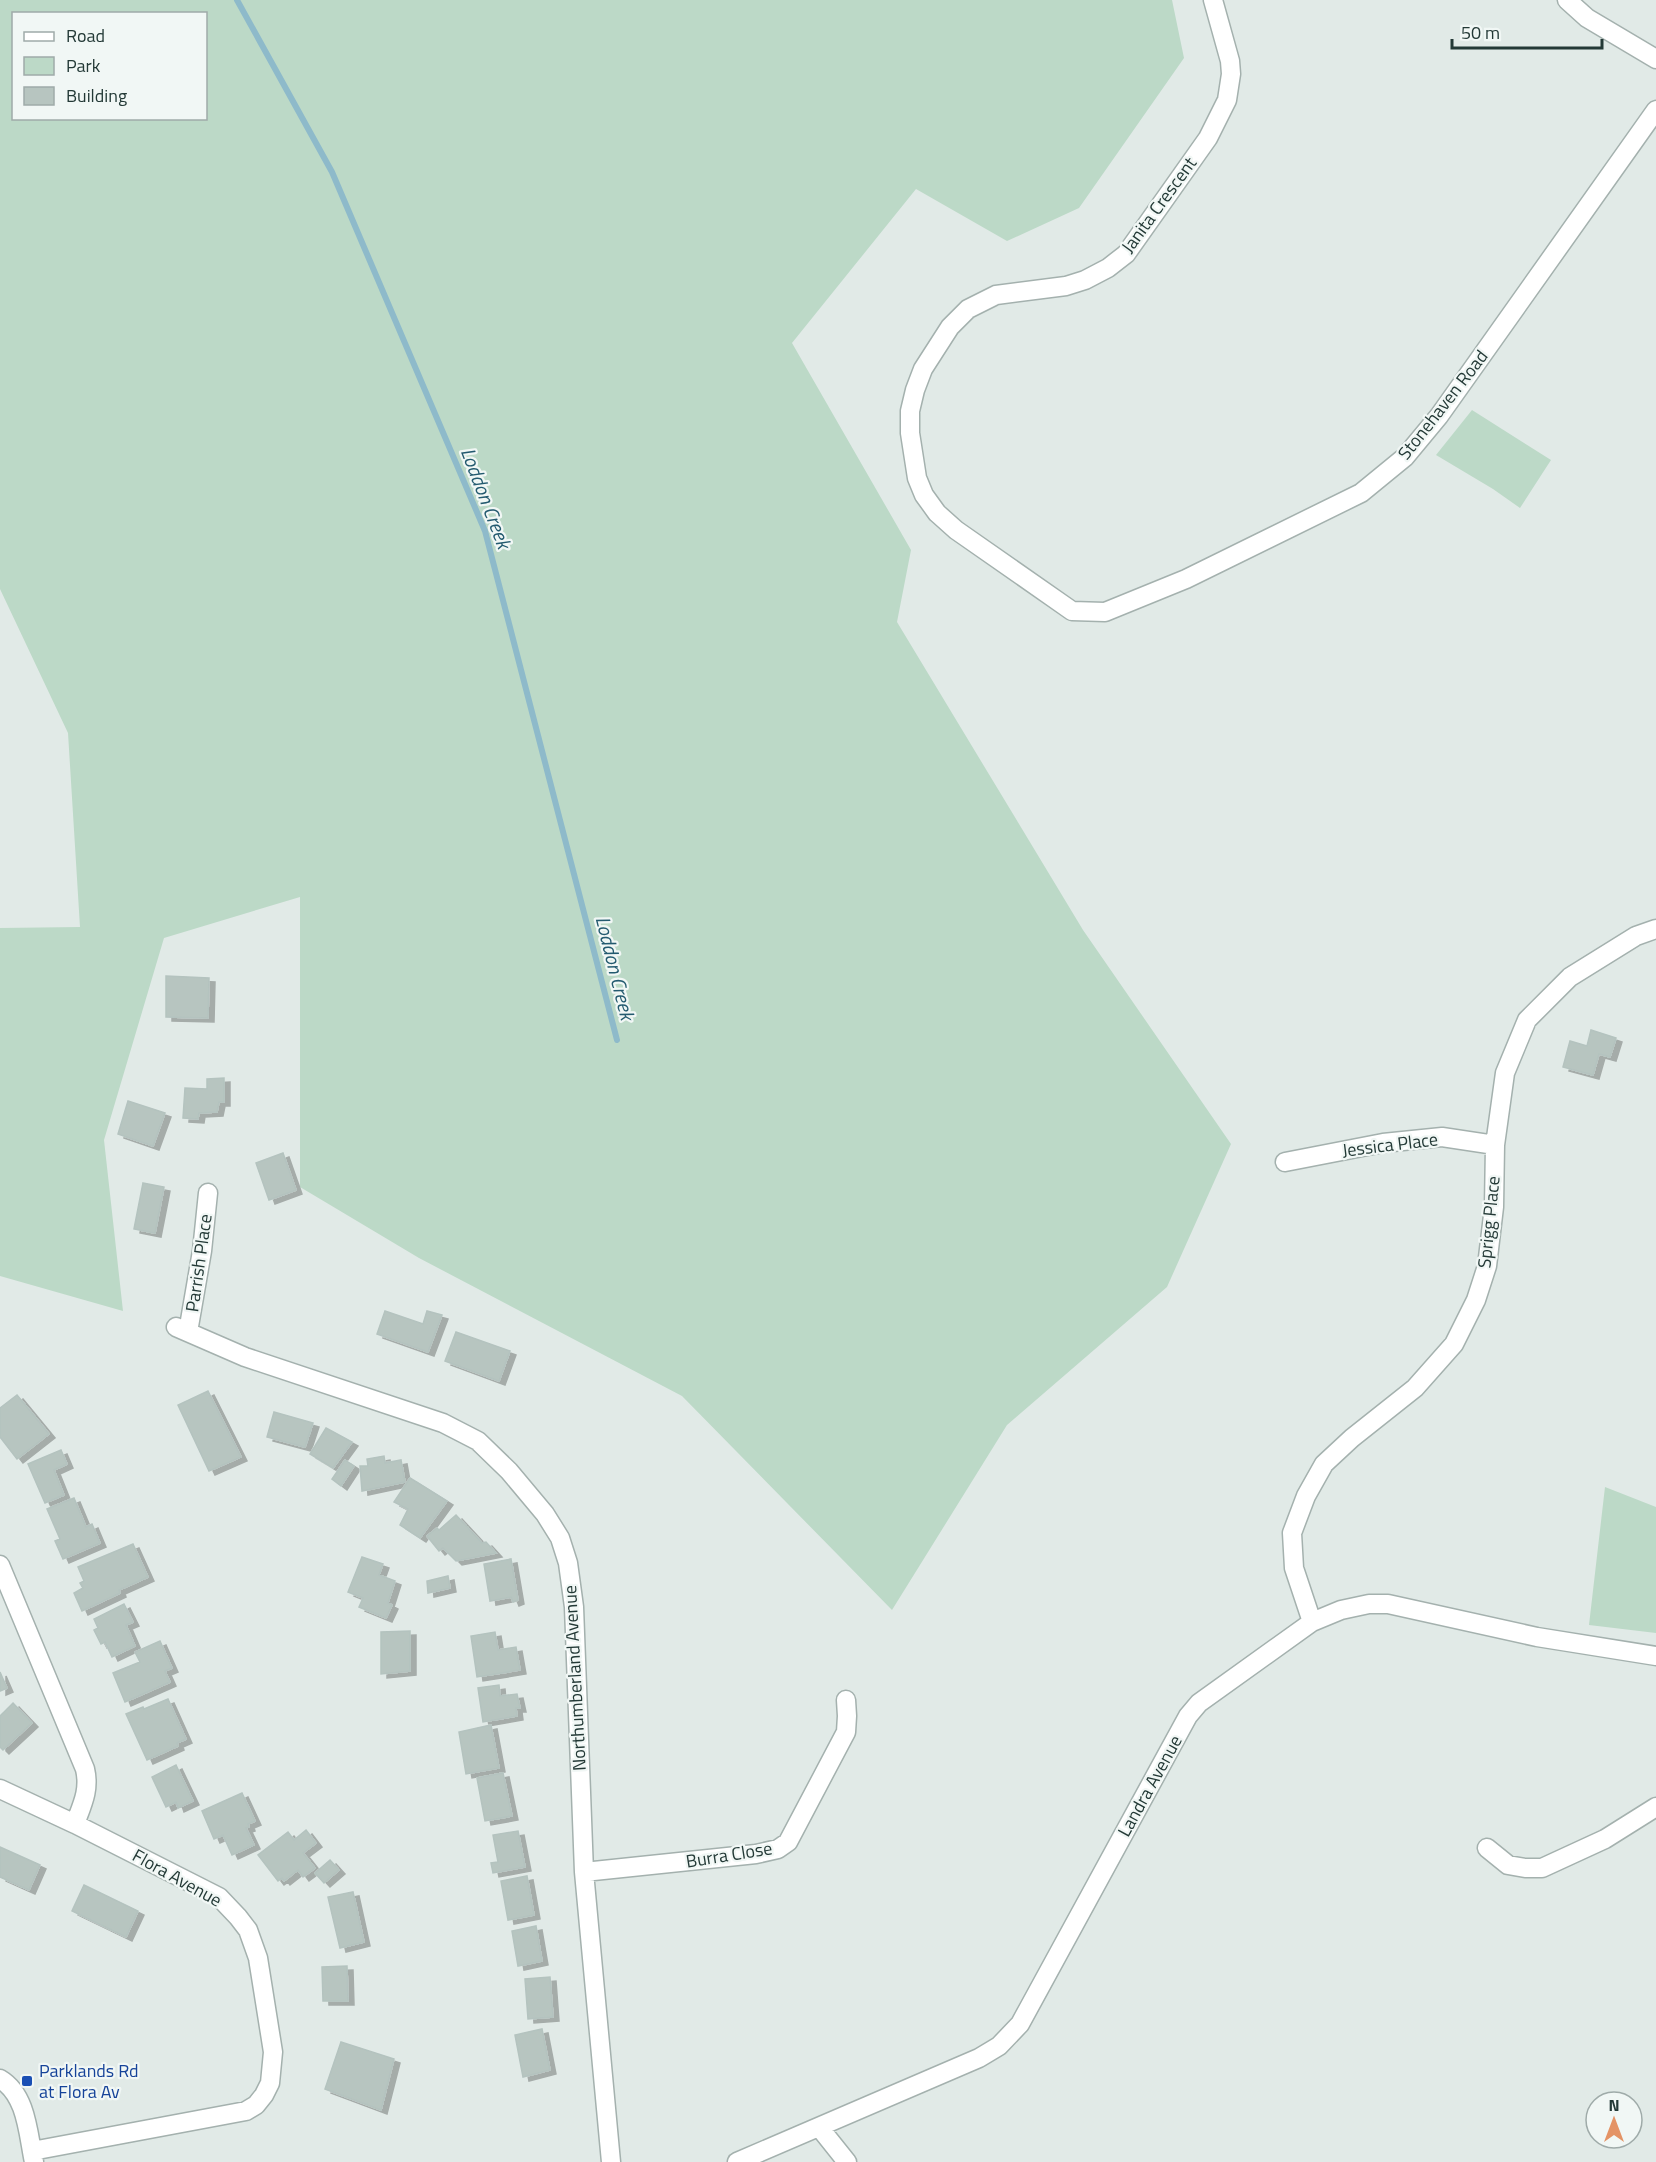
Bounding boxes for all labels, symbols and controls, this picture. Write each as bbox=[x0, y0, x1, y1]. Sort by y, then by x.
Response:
legend bbox=[12, 12, 207, 120]
scale bar bbox=[1452, 12, 1602, 50]
text: 50 m bbox=[1461, 19, 1500, 46]
text: Road bbox=[66, 22, 105, 49]
text: Park bbox=[66, 52, 101, 79]
text: Building bbox=[66, 82, 127, 109]
street label: Janita Crescent bbox=[1114, 150, 1203, 258]
street label: Stonehaven Road bbox=[1391, 344, 1494, 465]
water label: Loddon Creek bbox=[453, 443, 521, 555]
water label: Loddon Creek bbox=[588, 913, 644, 1025]
street label: Jessica Place bbox=[1340, 1125, 1439, 1164]
street label: Sprigg Place bbox=[1470, 1175, 1507, 1269]
street label: Parrish Place bbox=[178, 1212, 219, 1314]
street label: Northumberland Avenue bbox=[556, 1585, 593, 1772]
street label: Landra Avenue bbox=[1111, 1730, 1189, 1841]
street label: Burra Close bbox=[684, 1834, 774, 1875]
street label: Flora Avenue bbox=[128, 1842, 227, 1913]
place label: Parklands Rd at Flora Av bbox=[39, 2057, 139, 2105]
marker: Parklands Rd at Flora Av bbox=[20, 2074, 34, 2088]
north arrow bbox=[1584, 2090, 1644, 2150]
text: N bbox=[1608, 2093, 1620, 2117]

